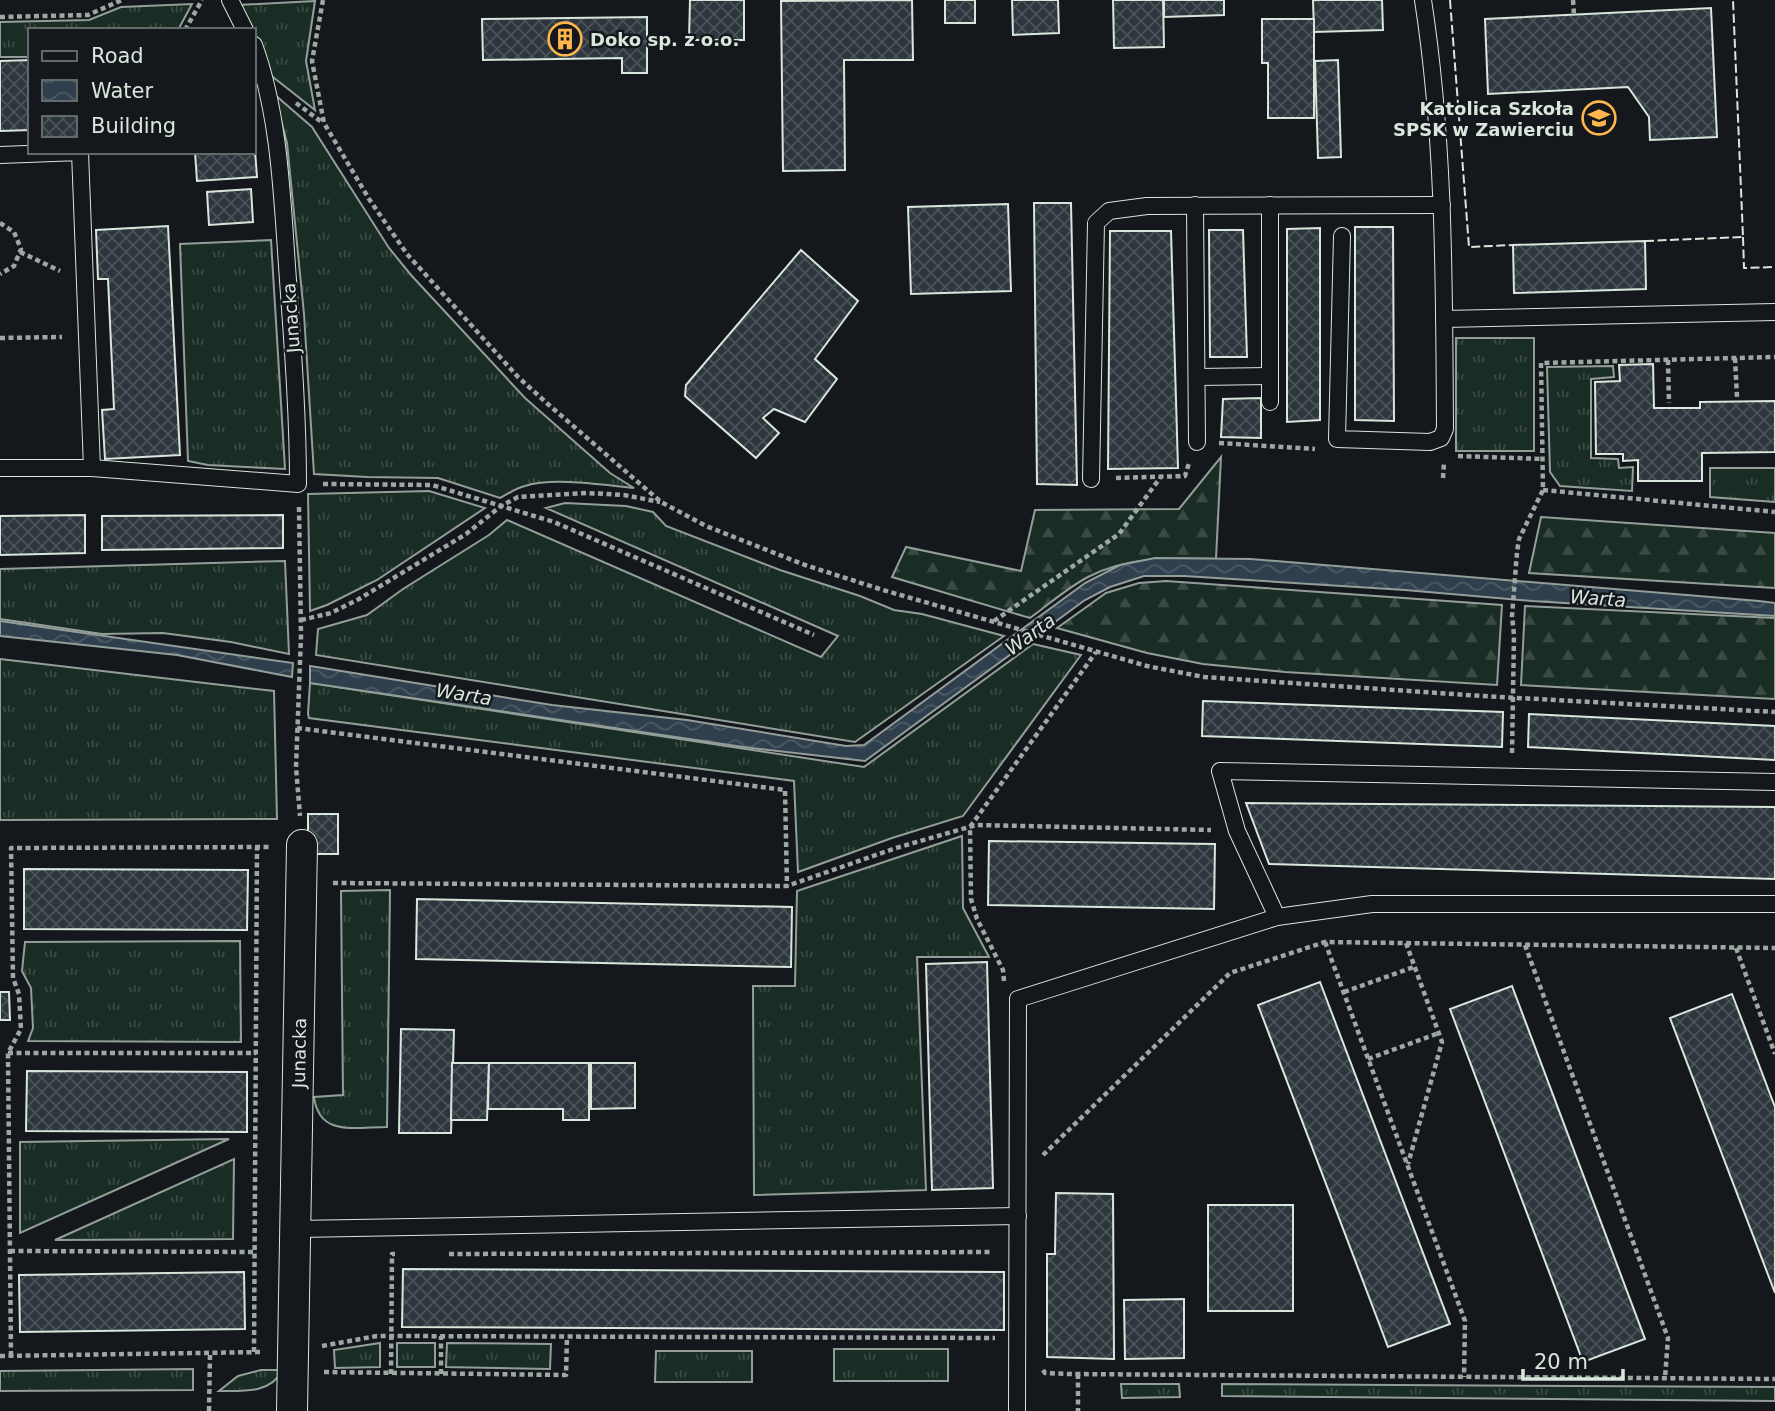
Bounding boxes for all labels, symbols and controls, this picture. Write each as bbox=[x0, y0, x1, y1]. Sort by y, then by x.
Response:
building icon: Doko sp. z o.o. bbox=[546, 20, 584, 58]
legend bbox=[28, 28, 256, 154]
place label: Doko sp. z o.o. bbox=[590, 29, 739, 50]
text: Road bbox=[91, 44, 144, 68]
text: Water bbox=[91, 79, 153, 103]
place label: Katolica Szkoła SPSK w Zawierciu bbox=[1393, 98, 1574, 140]
school or university icon: Katolica Szkoła SPSK w Zawierciu bbox=[1580, 99, 1618, 137]
text: Building bbox=[91, 114, 176, 138]
street label: Junacka bbox=[278, 282, 304, 355]
water label: Warta bbox=[1569, 585, 1627, 611]
water label: Warta bbox=[1001, 609, 1059, 659]
water label: Warta bbox=[434, 679, 494, 709]
street label: Junacka bbox=[288, 1018, 310, 1089]
scale bar bbox=[1523, 1338, 1623, 1382]
text: 20 m bbox=[1534, 1350, 1588, 1374]

